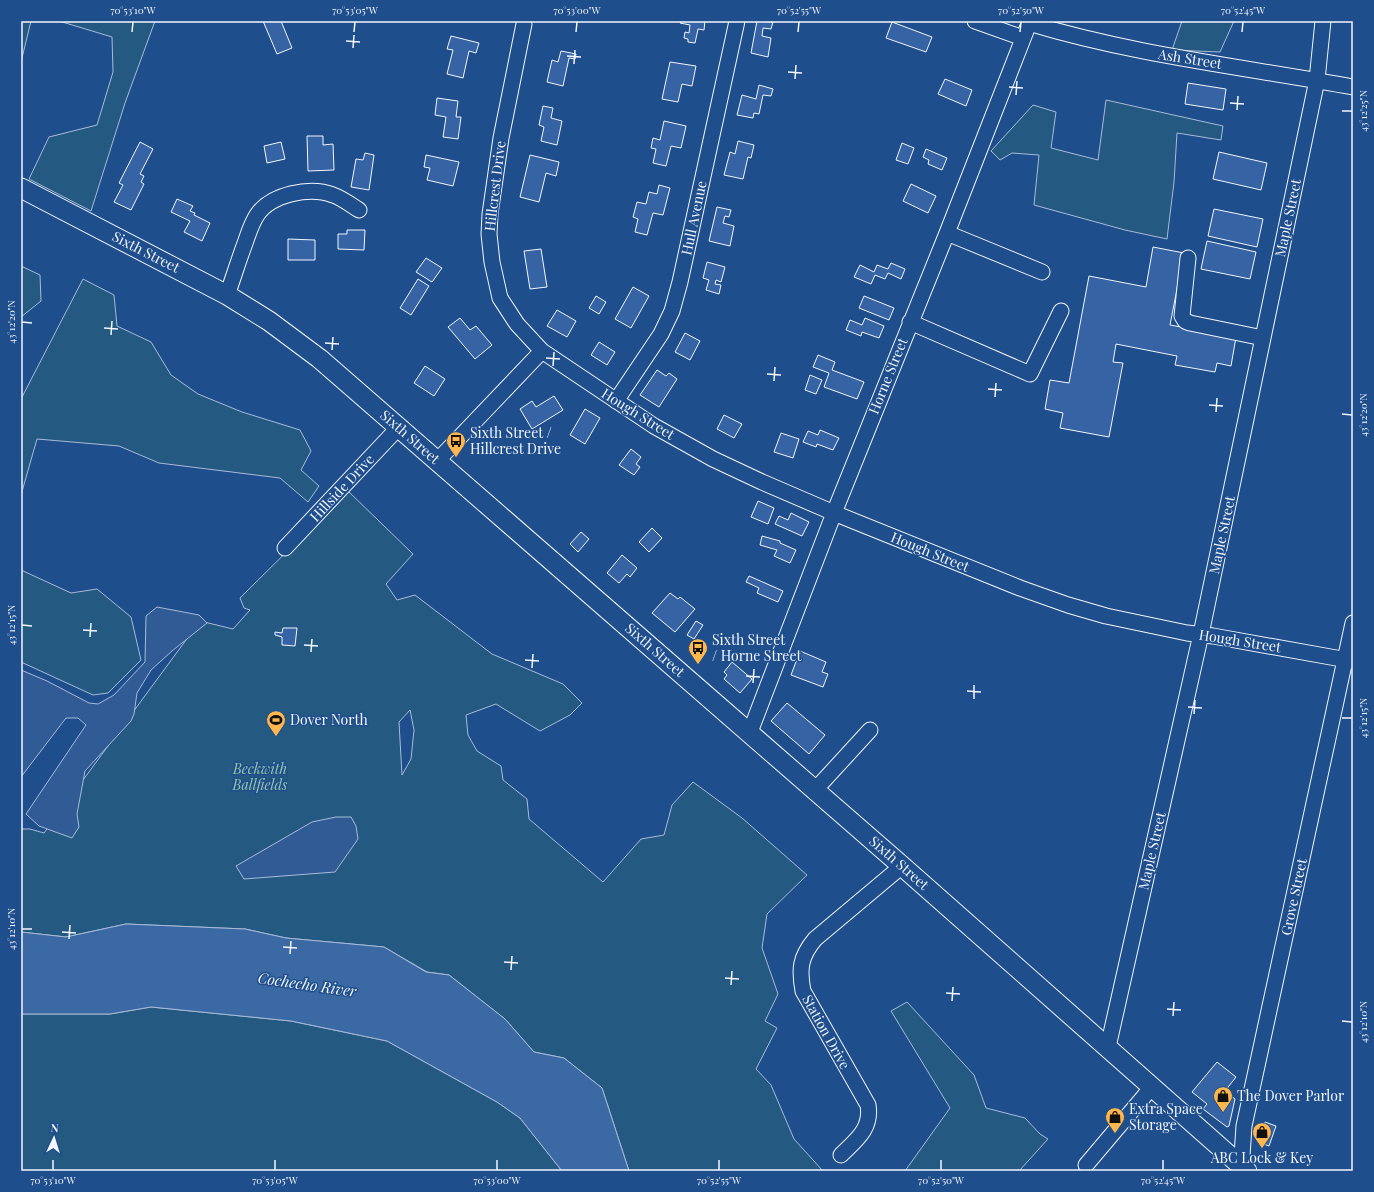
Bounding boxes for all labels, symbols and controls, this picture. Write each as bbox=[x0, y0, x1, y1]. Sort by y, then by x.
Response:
text: 70°53'10"W bbox=[110, 3, 156, 17]
text: 70°53'05"W bbox=[332, 3, 379, 17]
text: 70°53'00"W bbox=[553, 3, 602, 17]
text: 70°52'55"W bbox=[777, 3, 822, 17]
text: 70°52'50"W bbox=[998, 3, 1045, 17]
text: 70°52'45"W bbox=[1221, 3, 1266, 17]
street label: Ash Street bbox=[1156, 44, 1224, 73]
text: 43°12'25"N bbox=[1356, 90, 1370, 132]
street label: Hillcrest Drive bbox=[480, 140, 509, 232]
street label: Maple Street bbox=[1270, 176, 1305, 259]
street label: Hull Avenue bbox=[676, 179, 711, 257]
street label: Sixth Street bbox=[109, 226, 184, 277]
text: 43°12'20"N bbox=[4, 300, 18, 344]
street label: Horne Street bbox=[864, 334, 912, 417]
street label: Hough Street bbox=[598, 384, 679, 444]
text: 43°12'20"N bbox=[1356, 393, 1370, 437]
street label: Sixth Street bbox=[376, 405, 445, 468]
place label: Sixth Street / Hillcrest Drive bbox=[470, 423, 561, 458]
bus stop icon: Sixth Street / Hillcrest Drive bbox=[445, 430, 467, 458]
street label: Hillside Drive bbox=[305, 450, 378, 526]
street label: Maple Street bbox=[1204, 493, 1239, 576]
street label: Hough Street bbox=[888, 527, 973, 576]
text: 43°12'15"N bbox=[4, 605, 18, 645]
street label: Sixth Street bbox=[621, 618, 690, 681]
street label: Hough Street bbox=[1198, 625, 1284, 657]
place label: Sixth Street / Horne Street bbox=[712, 630, 803, 665]
bus stop icon: Sixth Street / Horne Street bbox=[687, 637, 709, 665]
text: 43°12'15"N bbox=[1356, 698, 1370, 738]
sports icon: Dover North bbox=[265, 709, 287, 737]
place label: Dover North bbox=[290, 710, 368, 729]
park label: Beckwith Ballfields bbox=[232, 759, 288, 794]
street label: Maple Street bbox=[1133, 809, 1170, 892]
street label: Sixth Street bbox=[865, 831, 934, 894]
street label: Grove Street bbox=[1276, 856, 1311, 937]
text: 43°12'10"N bbox=[4, 908, 18, 950]
water label: Cochecho River bbox=[257, 967, 358, 1001]
street label: Station Drive bbox=[798, 991, 855, 1072]
text: 43°12'10"N bbox=[1356, 1001, 1370, 1043]
shop icon: The Dover Parlor bbox=[1212, 1085, 1234, 1113]
place label: The Dover Parlor bbox=[1237, 1086, 1345, 1105]
place label: Extra Space Storage bbox=[1129, 1099, 1203, 1134]
shop icon: Extra Space Storage bbox=[1104, 1106, 1126, 1134]
north arrow bbox=[34, 1118, 74, 1158]
text: N bbox=[50, 1120, 59, 1135]
shop icon: ABC Lock & Key bbox=[1251, 1121, 1273, 1149]
place label: ABC Lock & Key bbox=[1210, 1148, 1313, 1167]
text: 70°53'10"W bbox=[30, 1173, 76, 1187]
text: 70°53'05"W bbox=[252, 1173, 299, 1187]
text: 70°53'00"W bbox=[473, 1173, 522, 1187]
text: 70°52'55"W bbox=[697, 1173, 742, 1187]
text: 70°52'50"W bbox=[918, 1173, 965, 1187]
text: 70°52'45"W bbox=[1141, 1173, 1186, 1187]

